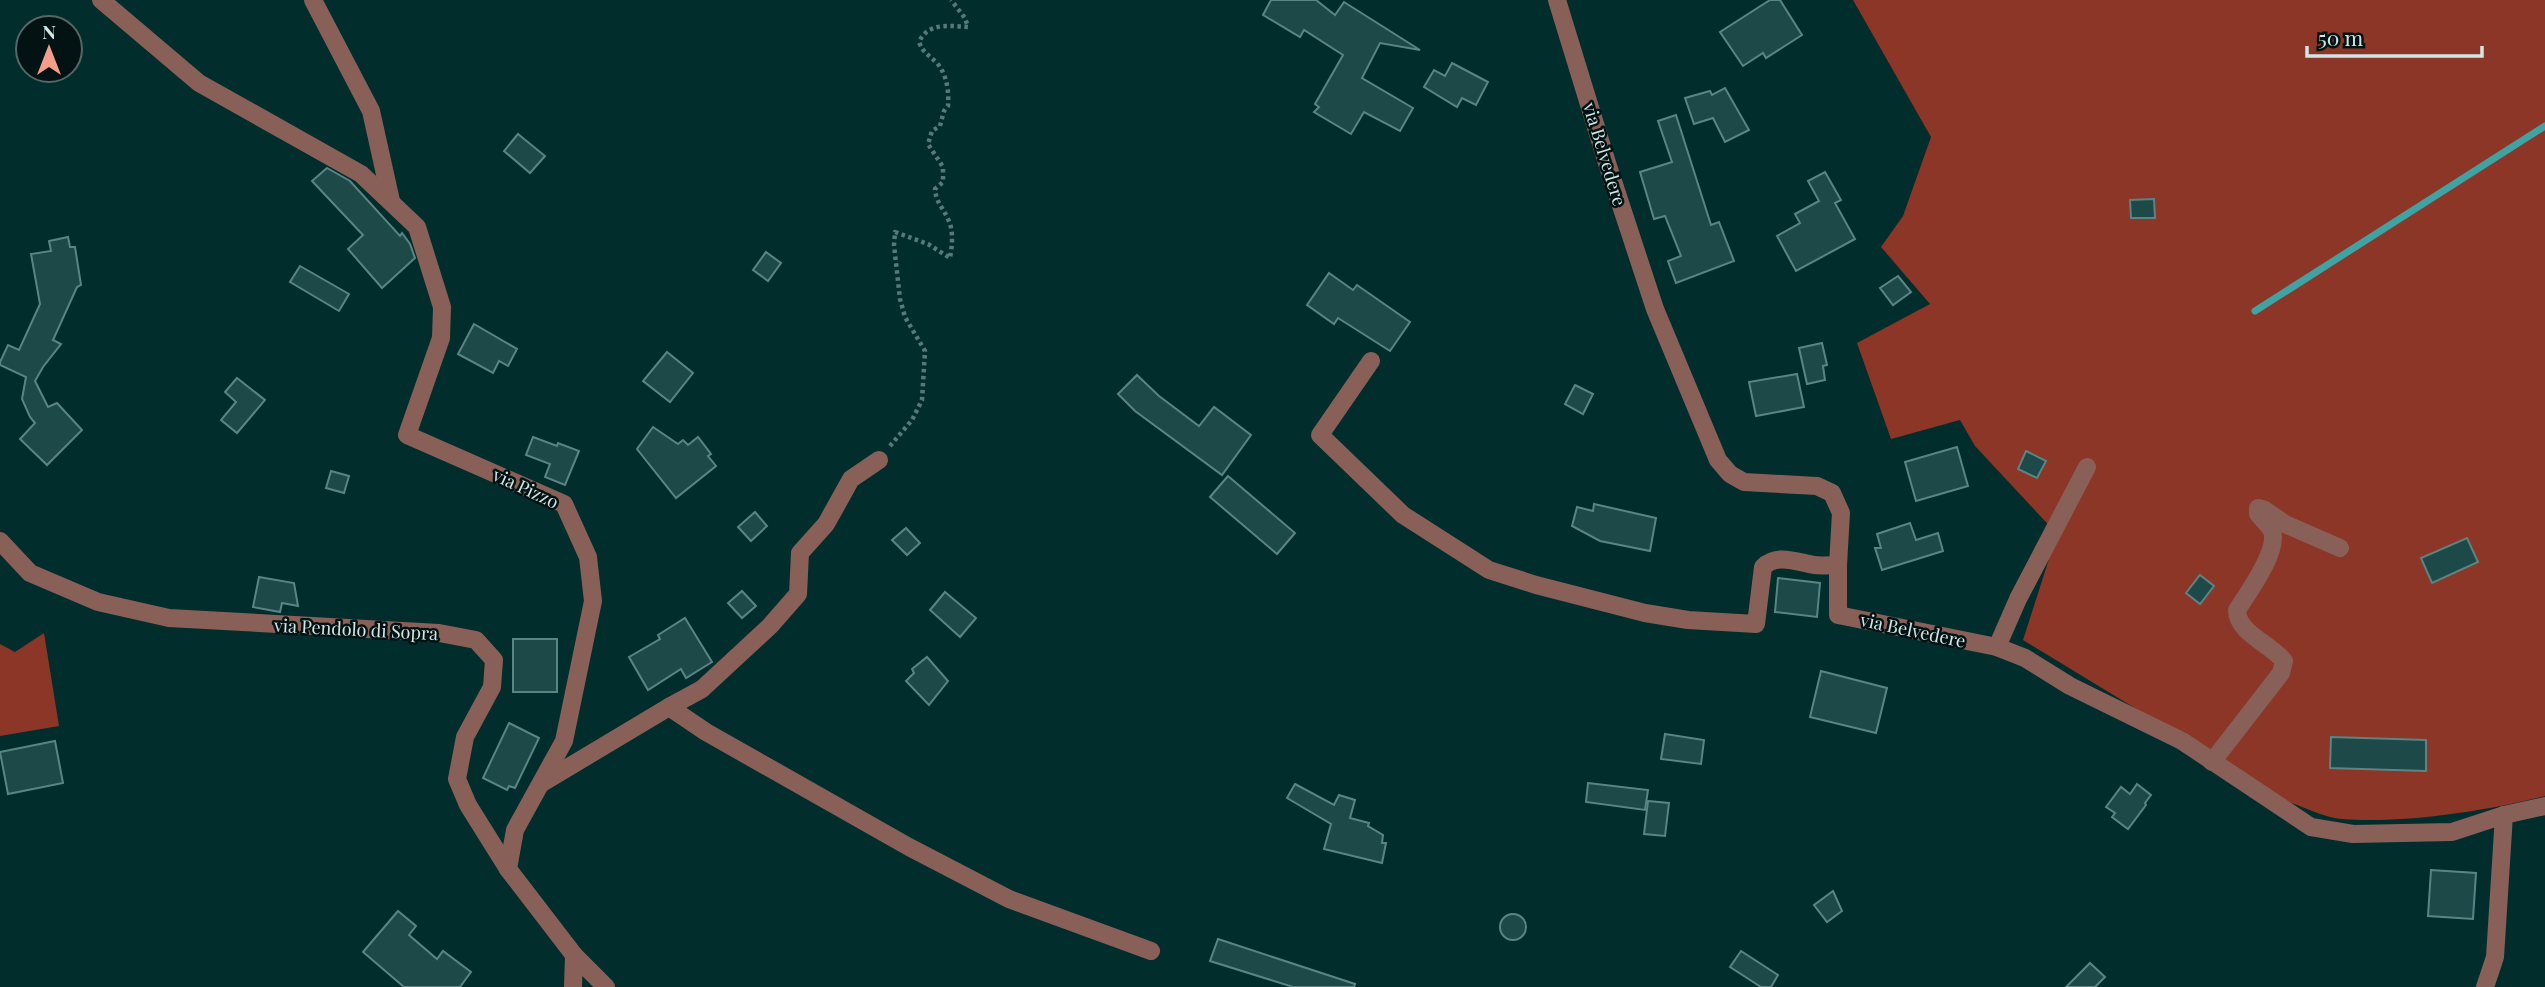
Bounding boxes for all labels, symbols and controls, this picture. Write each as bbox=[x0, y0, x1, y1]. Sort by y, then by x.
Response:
north arrow bbox=[14, 14, 84, 84]
scale bar bbox=[2307, 14, 2482, 58]
text: N bbox=[42, 18, 56, 44]
text: 50 m bbox=[2318, 23, 2364, 51]
street label: via Belvedere bbox=[1578, 98, 1632, 209]
street label: via Pizzo bbox=[488, 462, 563, 514]
street label: via Belvedere bbox=[1857, 607, 1968, 653]
street label: via Pendolo di Sopra bbox=[272, 613, 439, 645]

